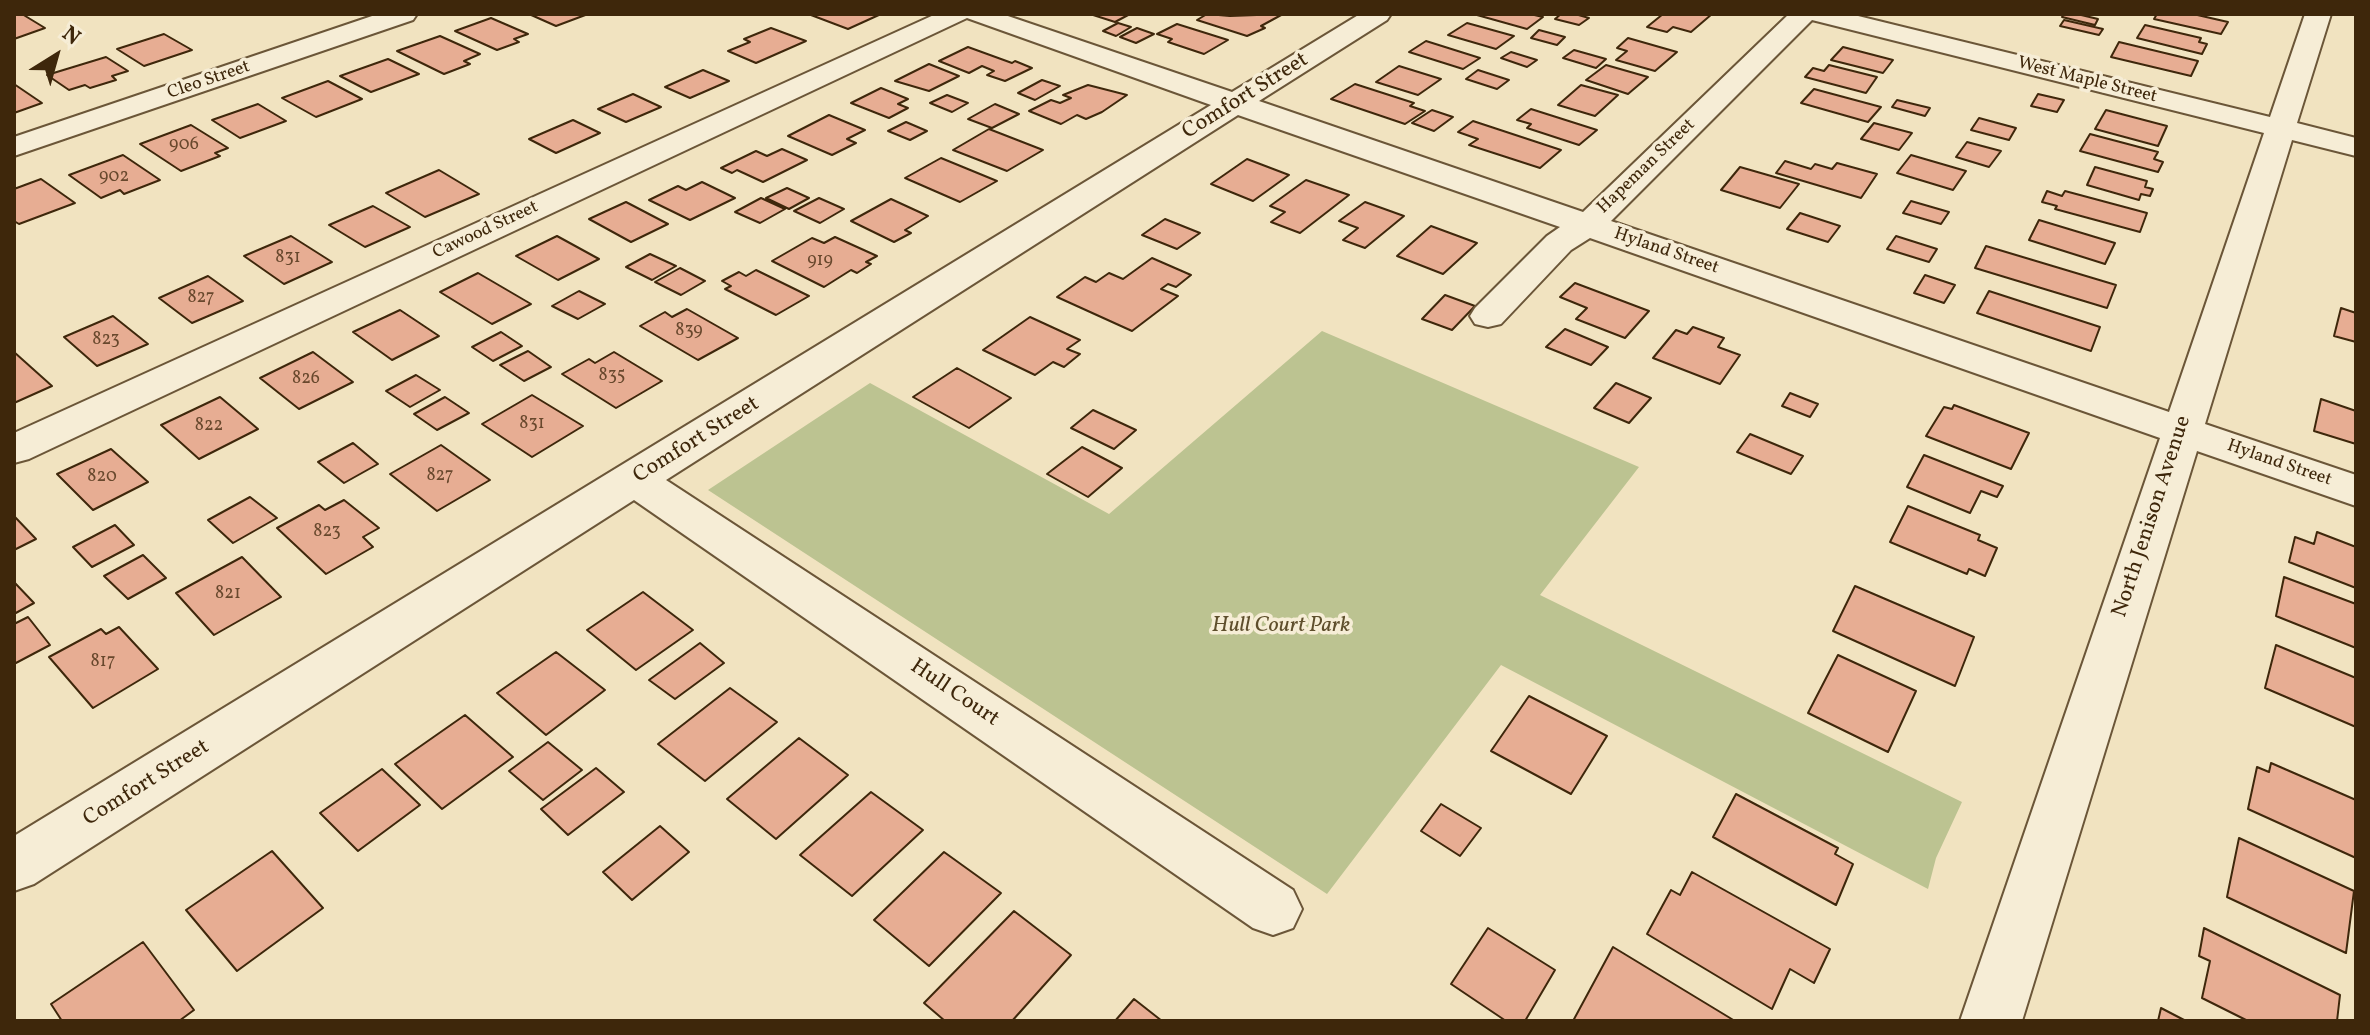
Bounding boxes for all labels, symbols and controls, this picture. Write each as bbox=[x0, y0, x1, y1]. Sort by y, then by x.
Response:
north arrow bbox=[16, 16, 96, 96]
text: N bbox=[55, 19, 86, 54]
street label: Comfort Street bbox=[1178, 48, 1314, 146]
street label: West Maple Street bbox=[2015, 53, 2159, 109]
street label: Cleo Street bbox=[165, 57, 253, 105]
street label: Hapeman Street bbox=[1594, 115, 1700, 219]
house number: 906 bbox=[169, 135, 199, 157]
house number: 902 bbox=[99, 167, 129, 189]
street label: Cawood Street bbox=[430, 197, 542, 265]
street label: Hyland Street bbox=[1611, 224, 1721, 280]
house number: 831 bbox=[275, 248, 301, 270]
house number: 919 bbox=[807, 251, 833, 273]
house number: 827 bbox=[187, 288, 215, 310]
house number: 839 bbox=[675, 321, 703, 343]
house number: 823 bbox=[92, 330, 120, 352]
house number: 835 bbox=[598, 366, 626, 388]
house number: 826 bbox=[292, 369, 320, 391]
street label: Comfort Street bbox=[629, 392, 765, 490]
street label: North Jenison Avenue bbox=[2108, 413, 2198, 621]
house number: 831 bbox=[519, 414, 545, 436]
house number: 822 bbox=[195, 416, 223, 438]
street label: Hyland Street bbox=[2224, 436, 2334, 492]
house number: 827 bbox=[426, 466, 454, 488]
house number: 820 bbox=[87, 467, 117, 489]
house number: 823 bbox=[313, 522, 341, 544]
house number: 821 bbox=[215, 584, 241, 606]
park label: Hull Court Park bbox=[1212, 614, 1350, 640]
house number: 817 bbox=[91, 652, 115, 674]
street label: Hull Court bbox=[904, 655, 1004, 733]
street label: Comfort Street bbox=[79, 735, 215, 833]

